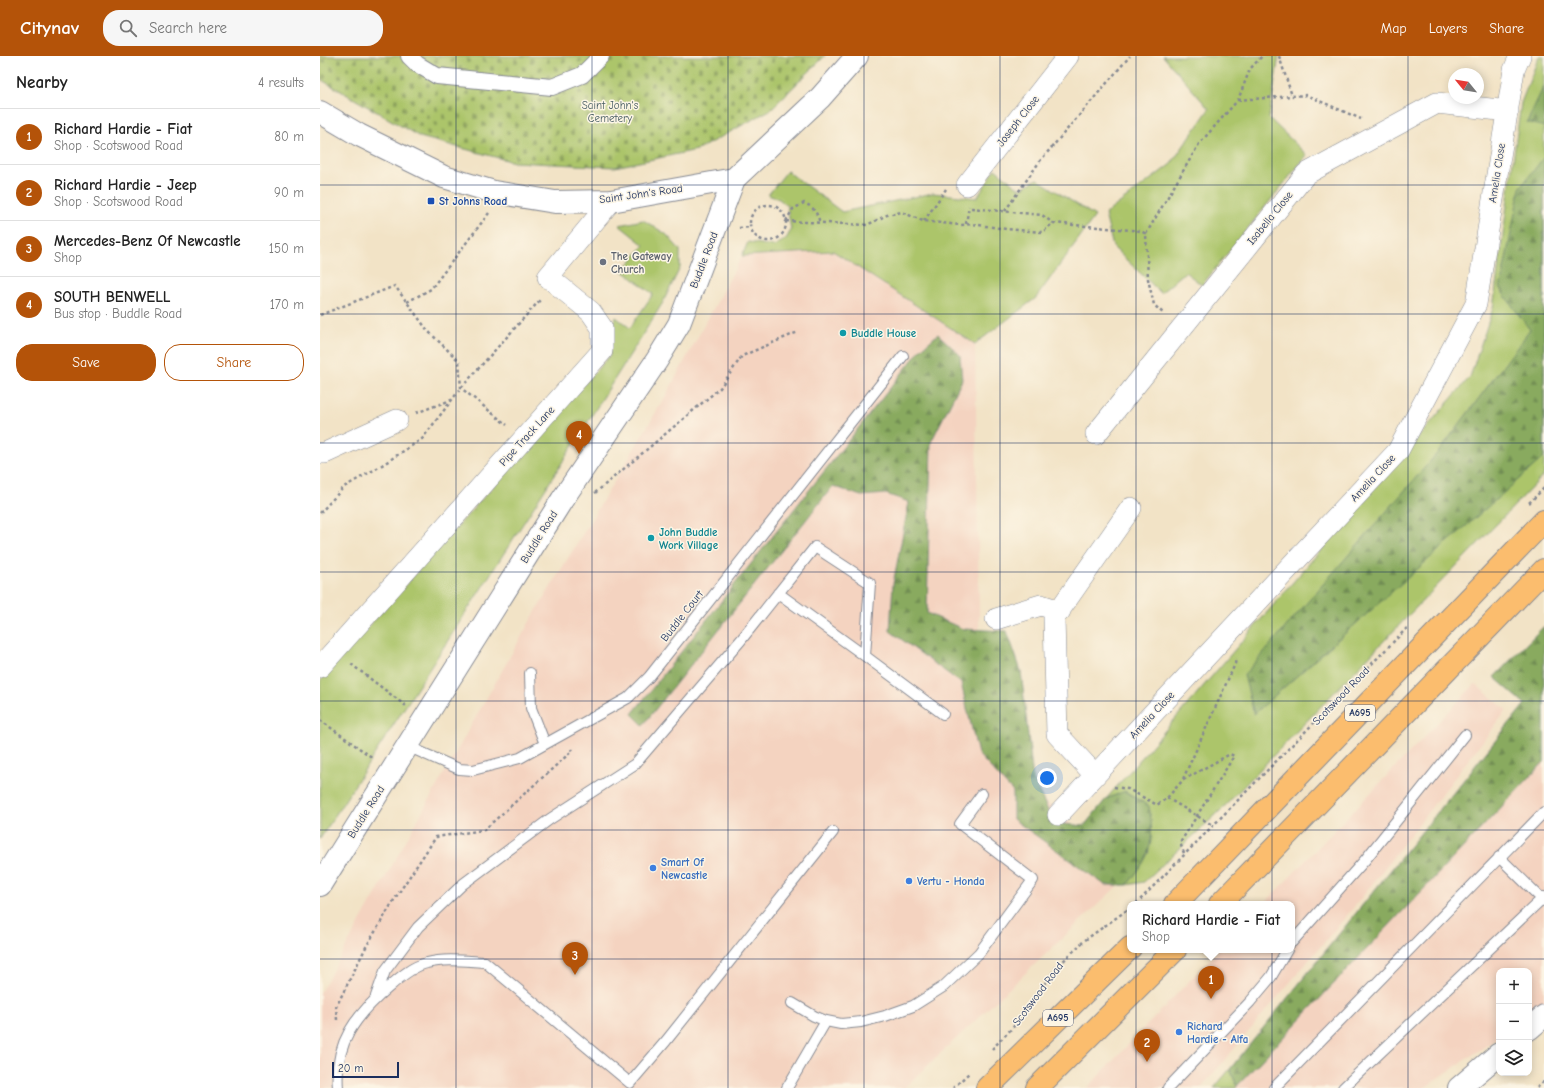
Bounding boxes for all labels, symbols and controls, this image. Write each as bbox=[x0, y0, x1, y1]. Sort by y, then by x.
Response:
search box bbox=[103, 10, 383, 46]
text: Citynav bbox=[20, 17, 79, 39]
icon: search bbox=[117, 17, 139, 39]
text: Search here bbox=[149, 19, 227, 37]
text: Map bbox=[1380, 20, 1407, 37]
text: Layers bbox=[1429, 20, 1467, 37]
text: Share bbox=[1489, 20, 1524, 37]
north arrow bbox=[1448, 68, 1484, 104]
text: Nearby bbox=[16, 73, 67, 92]
text: 4 results bbox=[258, 75, 304, 90]
street label: Joseph Close bbox=[994, 93, 1042, 149]
park label: Saint John's Cemetery bbox=[582, 99, 639, 125]
text: Richard Hardie - Fiat bbox=[54, 120, 192, 138]
text: 1 bbox=[26, 129, 32, 144]
text: 80 m bbox=[274, 129, 304, 144]
text: Shop · Scotswood Road bbox=[54, 138, 183, 153]
street label: Amelia Close bbox=[1486, 142, 1508, 204]
text: Richard Hardie - Jeep bbox=[54, 176, 197, 194]
street label: Saint John's Road bbox=[598, 182, 684, 206]
text: 2 bbox=[26, 185, 32, 200]
text: 90 m bbox=[274, 185, 304, 200]
street label: Isabella Close bbox=[1244, 188, 1296, 247]
text: Shop · Scotswood Road bbox=[54, 194, 183, 209]
place label: St Johns Road bbox=[439, 195, 507, 208]
marker: St Johns Road bbox=[426, 196, 436, 206]
street label: Buddle Road bbox=[687, 230, 721, 290]
text: Mercedes-Benz Of Newcastle bbox=[54, 232, 241, 250]
text: 3 bbox=[26, 241, 32, 256]
text: 150 m bbox=[269, 241, 304, 256]
text: Shop bbox=[54, 250, 82, 265]
place label: The Gateway Church bbox=[611, 250, 671, 276]
marker: The Gateway Church bbox=[598, 257, 608, 267]
text: SOUTH BENWELL bbox=[54, 288, 171, 306]
text: 4 bbox=[26, 297, 32, 312]
text: 170 m bbox=[270, 297, 304, 312]
text: Bus stop · Buddle Road bbox=[54, 306, 182, 321]
place label: Buddle House bbox=[851, 327, 917, 340]
marker: Buddle House bbox=[838, 328, 848, 338]
button: Save bbox=[16, 344, 156, 381]
button: Share bbox=[164, 344, 304, 381]
street label: Pipe Track Lane bbox=[497, 403, 558, 469]
pin: 4 bbox=[566, 421, 592, 454]
street label: Amelia Close bbox=[1348, 451, 1399, 504]
street label: Buddle Road bbox=[518, 508, 560, 566]
place label: John Buddle Work Village bbox=[659, 526, 719, 552]
marker: John Buddle Work Village bbox=[646, 533, 656, 543]
street label: Buddle Court bbox=[658, 587, 707, 644]
street label: Scotswood Road bbox=[1310, 664, 1372, 728]
street label: Amelia Close bbox=[1127, 688, 1178, 741]
road number: A695 bbox=[1345, 705, 1375, 721]
your location bbox=[1037, 768, 1057, 788]
street label: Buddle Road bbox=[345, 783, 387, 841]
place label: Smart Of Newcastle bbox=[661, 856, 708, 882]
marker: Smart Of Newcastle bbox=[648, 863, 658, 873]
place label: Vertu - Honda bbox=[917, 875, 985, 888]
marker: Vertu - Honda bbox=[904, 876, 914, 886]
popup bbox=[1127, 901, 1295, 953]
text: Richard Hardie - Fiat bbox=[1142, 911, 1280, 929]
text: Shop bbox=[1142, 929, 1170, 944]
pin: 3 bbox=[562, 942, 588, 975]
street label: Scotswood Road bbox=[1010, 960, 1066, 1028]
pin: 1 bbox=[1198, 966, 1224, 999]
map controls bbox=[1496, 968, 1532, 1076]
button: + bbox=[1496, 968, 1532, 1004]
button: − bbox=[1496, 1004, 1532, 1040]
road number: A695 bbox=[1043, 1010, 1073, 1026]
place label: Richard Hardie - Alfa bbox=[1187, 1020, 1248, 1046]
marker: Richard Hardie - Alfa bbox=[1174, 1027, 1184, 1037]
pin: 2 bbox=[1134, 1029, 1160, 1062]
button: layers bbox=[1496, 1040, 1532, 1076]
scale bar bbox=[332, 1060, 399, 1079]
text: 20 m bbox=[338, 1062, 363, 1075]

